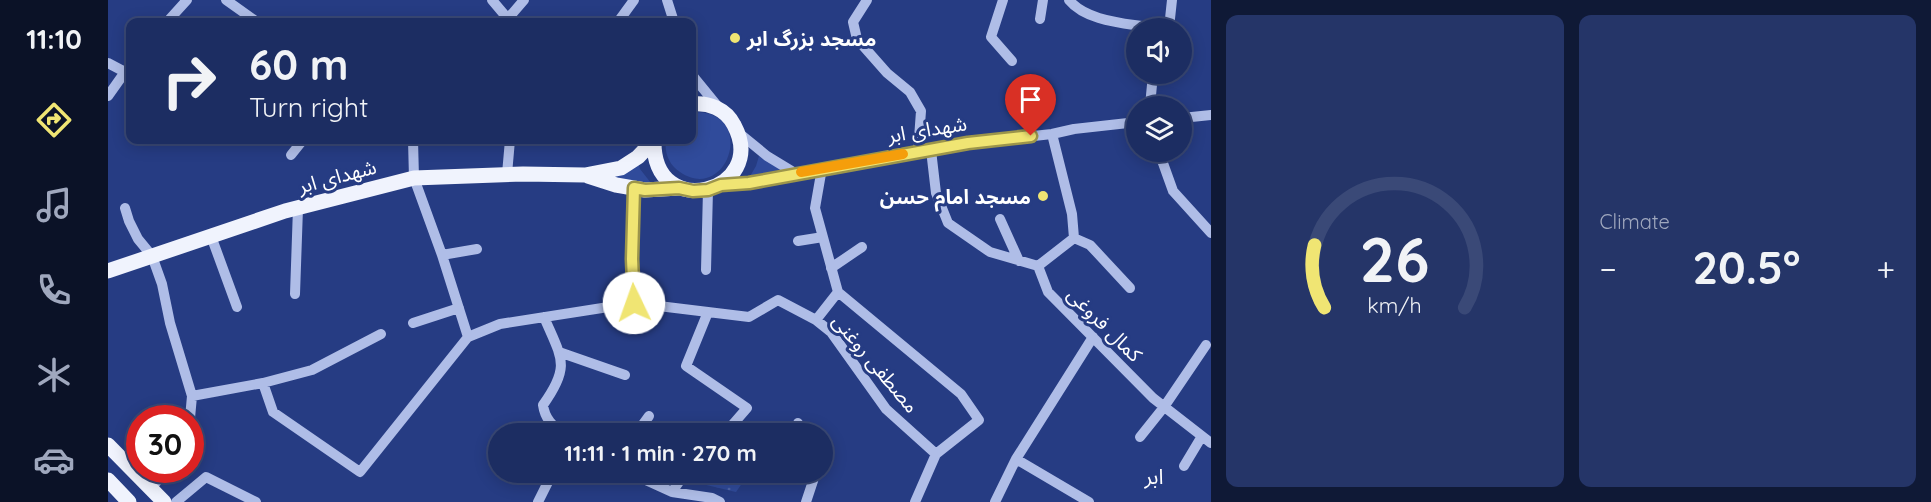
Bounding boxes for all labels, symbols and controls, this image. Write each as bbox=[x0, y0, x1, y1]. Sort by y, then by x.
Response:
map controls bbox=[1126, 18, 1192, 162]
button: sound bbox=[1126, 18, 1192, 84]
text: 11:10 bbox=[26, 22, 82, 56]
place label: مسجد بزرگ ابر bbox=[746, 26, 876, 51]
marker: مسجد بزرگ ابر bbox=[728, 31, 742, 45]
text: 60 m bbox=[249, 38, 349, 91]
icon: right bbox=[150, 42, 228, 120]
pin bbox=[1005, 74, 1056, 136]
icon: arrive bbox=[1014, 83, 1047, 116]
text: Turn right bbox=[249, 90, 368, 124]
button: layers bbox=[1126, 96, 1192, 162]
icon: directions bbox=[33, 99, 75, 141]
street label: شهدای ابر bbox=[885, 110, 968, 148]
street label: شهدای ابر bbox=[294, 154, 379, 199]
icon: music bbox=[33, 184, 75, 226]
place label: مسجد امام حسن bbox=[880, 184, 1031, 212]
marker: مسجد امام حسن bbox=[1036, 189, 1050, 203]
text: Climate bbox=[1600, 209, 1670, 234]
text: 26 bbox=[1360, 220, 1430, 298]
text: 20.5° bbox=[1693, 239, 1801, 295]
text: − bbox=[1600, 248, 1617, 289]
text: + bbox=[1876, 248, 1895, 289]
icon: phone bbox=[33, 269, 75, 311]
position arrow bbox=[602, 271, 666, 335]
street label: کمال فروغی bbox=[1062, 281, 1148, 367]
text: km/h bbox=[1368, 292, 1422, 318]
street label: مصطفی روغنی bbox=[827, 308, 925, 418]
icon: climate bbox=[33, 354, 75, 396]
speed limit sign: 30 bbox=[126, 405, 204, 483]
icon: car bbox=[33, 439, 75, 481]
text: 11:11 · 1 min · 270 m bbox=[564, 439, 757, 467]
district label: ابر bbox=[1144, 463, 1163, 489]

